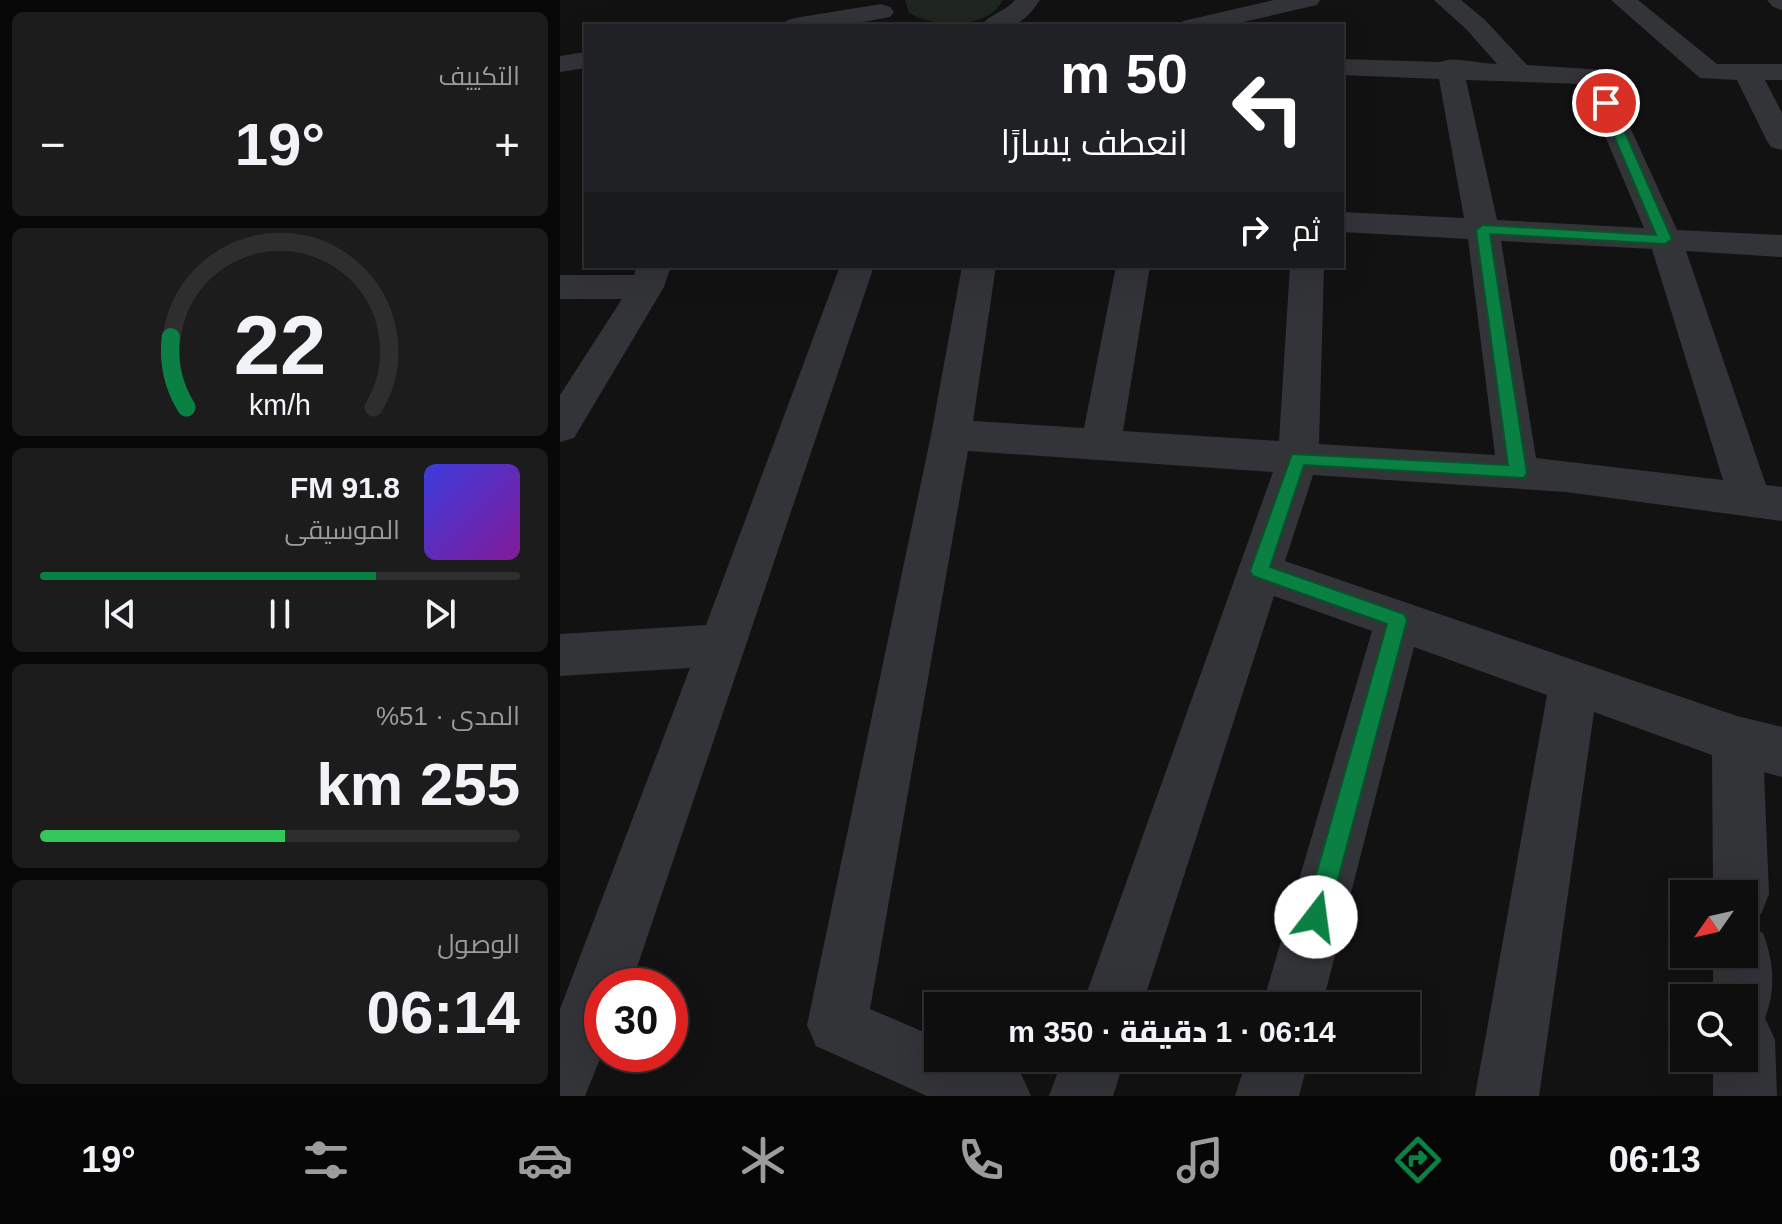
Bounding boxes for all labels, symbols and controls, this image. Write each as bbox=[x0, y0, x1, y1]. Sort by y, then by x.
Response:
text: 50 m bbox=[1060, 42, 1188, 105]
icon: left bbox=[1216, 56, 1320, 160]
text: التكييف bbox=[438, 61, 520, 91]
pin bbox=[1572, 69, 1640, 137]
icon: arrive bbox=[1584, 81, 1628, 125]
text: 19° bbox=[235, 111, 325, 178]
text: − bbox=[40, 120, 66, 169]
text: + bbox=[494, 120, 520, 169]
text: انعطف يسارًا bbox=[1001, 122, 1188, 163]
icon: right bbox=[1232, 208, 1276, 252]
text: ثم bbox=[1292, 214, 1320, 247]
text: 22 bbox=[234, 299, 326, 392]
text: km/h bbox=[249, 389, 311, 421]
text: 91.8 FM bbox=[290, 471, 400, 504]
text: الموسيقى bbox=[285, 515, 400, 545]
icon: previous bbox=[98, 592, 142, 636]
icon: pause bbox=[258, 592, 302, 636]
icon: next bbox=[418, 592, 462, 636]
text: المدى · 51% bbox=[376, 701, 520, 731]
text: 255 km bbox=[317, 751, 520, 818]
position arrow bbox=[1274, 875, 1358, 959]
north arrow bbox=[1670, 880, 1758, 968]
map controls bbox=[1670, 880, 1758, 1072]
text: الوصول bbox=[437, 929, 520, 959]
speed limit sign: 30 bbox=[584, 968, 688, 1072]
text: 06:14 bbox=[367, 979, 520, 1046]
button: search bbox=[1670, 984, 1758, 1072]
text: 06:14 · 1 دقيقة · 350 m bbox=[1008, 1015, 1336, 1048]
icon: filters bbox=[298, 1132, 354, 1188]
icon: car bbox=[517, 1132, 573, 1188]
icon: climate bbox=[735, 1132, 791, 1188]
icon: phone bbox=[953, 1132, 1009, 1188]
icon: music bbox=[1172, 1132, 1228, 1188]
icon: directions bbox=[1390, 1132, 1446, 1188]
text: 19° bbox=[81, 1139, 136, 1180]
text: 06:13 bbox=[1609, 1139, 1701, 1180]

